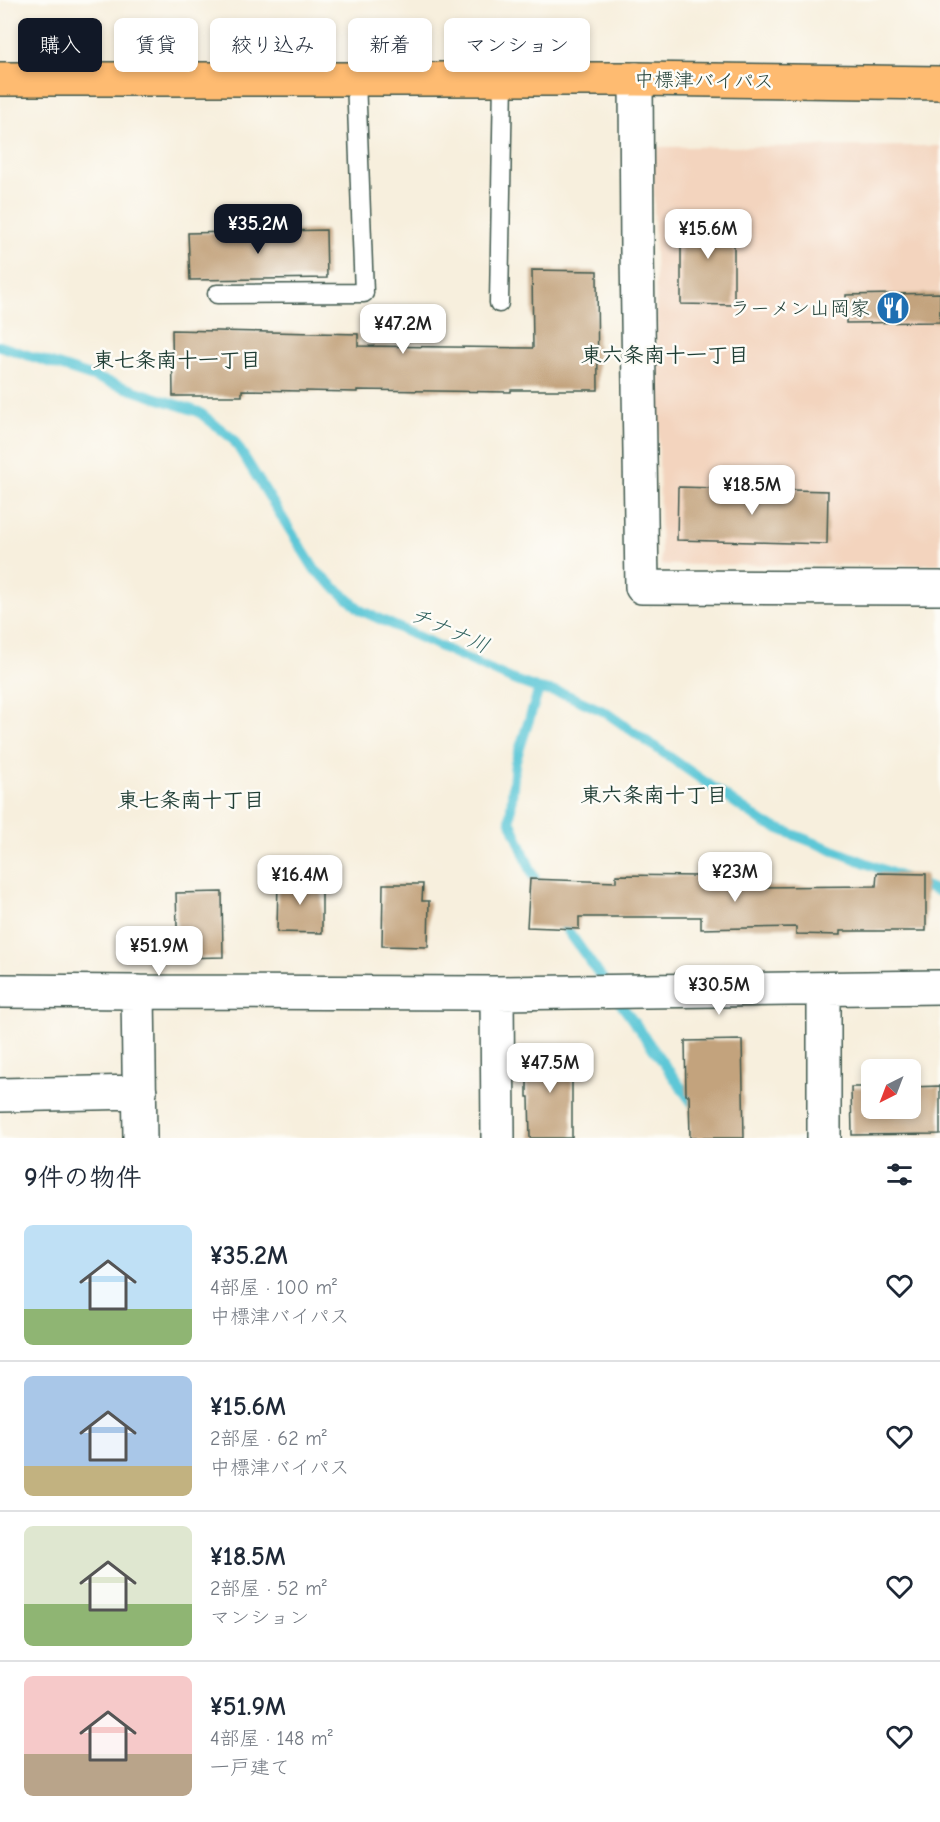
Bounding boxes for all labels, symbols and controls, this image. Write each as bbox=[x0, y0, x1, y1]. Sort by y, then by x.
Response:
chip: 購入 bbox=[18, 18, 102, 72]
chip: 賃貸 bbox=[114, 18, 198, 72]
chip: 絞り込み bbox=[210, 18, 336, 72]
chip: 新着 bbox=[348, 18, 432, 72]
chip: マンション bbox=[444, 18, 590, 72]
street label: 中標津バイパス bbox=[634, 68, 774, 93]
pin: ¥35.2M bbox=[209, 204, 307, 255]
pin: ¥15.6M bbox=[659, 209, 757, 260]
text: ¥35.2M bbox=[228, 212, 288, 235]
text: ¥15.6M bbox=[679, 217, 737, 240]
restaurant icon: ラーメン山岡家 bbox=[875, 290, 911, 326]
place label: ラーメン山岡家 bbox=[730, 297, 870, 320]
pin: ¥47.2M bbox=[354, 304, 452, 355]
text: ¥47.2M bbox=[374, 312, 432, 335]
district label: 東六条南十一丁目 bbox=[581, 343, 749, 367]
district label: 東七条南十一丁目 bbox=[93, 348, 261, 372]
pin: ¥18.5M bbox=[703, 465, 801, 516]
text: ¥18.5M bbox=[723, 473, 781, 496]
water label: チナナ川 bbox=[407, 602, 493, 658]
district label: 東六条南十丁目 bbox=[581, 783, 728, 807]
district label: 東七条南十丁目 bbox=[118, 788, 265, 812]
pin: ¥23M bbox=[699, 852, 771, 903]
pin: ¥16.4M bbox=[251, 855, 349, 906]
text: ¥23M bbox=[712, 860, 758, 883]
text: ¥16.4M bbox=[271, 863, 329, 886]
pin: ¥51.9M bbox=[110, 926, 208, 977]
text: ¥51.9M bbox=[130, 934, 188, 957]
pin: ¥30.5M bbox=[670, 965, 768, 1016]
text: ¥30.5M bbox=[688, 973, 750, 996]
pin: ¥47.5M bbox=[501, 1043, 599, 1094]
text: ¥47.5M bbox=[521, 1051, 579, 1074]
north arrow bbox=[861, 1059, 921, 1119]
map controls bbox=[861, 1059, 921, 1119]
icon: filters bbox=[883, 1158, 916, 1191]
text: 9件の物件 bbox=[24, 1163, 142, 1193]
text: ¥35.2M bbox=[210, 1241, 288, 1271]
icon: home bbox=[72, 1249, 144, 1321]
icon: heart bbox=[883, 1269, 916, 1302]
text: 4部屋 · 100 m² bbox=[210, 1276, 337, 1299]
text: 中標津バイパス bbox=[210, 1305, 350, 1328]
text: ¥15.6M bbox=[210, 1392, 286, 1422]
icon: home bbox=[72, 1400, 144, 1472]
icon: heart bbox=[883, 1420, 916, 1453]
text: 2部屋 · 62 m² bbox=[210, 1427, 327, 1450]
text: 中標津バイパス bbox=[210, 1456, 350, 1479]
text: ¥18.5M bbox=[210, 1542, 286, 1572]
icon: home bbox=[72, 1550, 144, 1622]
icon: heart bbox=[883, 1570, 916, 1603]
text: 2部屋 · 52 m² bbox=[210, 1577, 327, 1600]
text: マンション bbox=[210, 1606, 309, 1629]
text: ¥51.9M bbox=[210, 1692, 286, 1722]
icon: home bbox=[72, 1700, 144, 1772]
icon: heart bbox=[883, 1720, 916, 1753]
text: 4部屋 · 148 m² bbox=[210, 1727, 333, 1750]
text: 一戸建て bbox=[210, 1756, 290, 1779]

